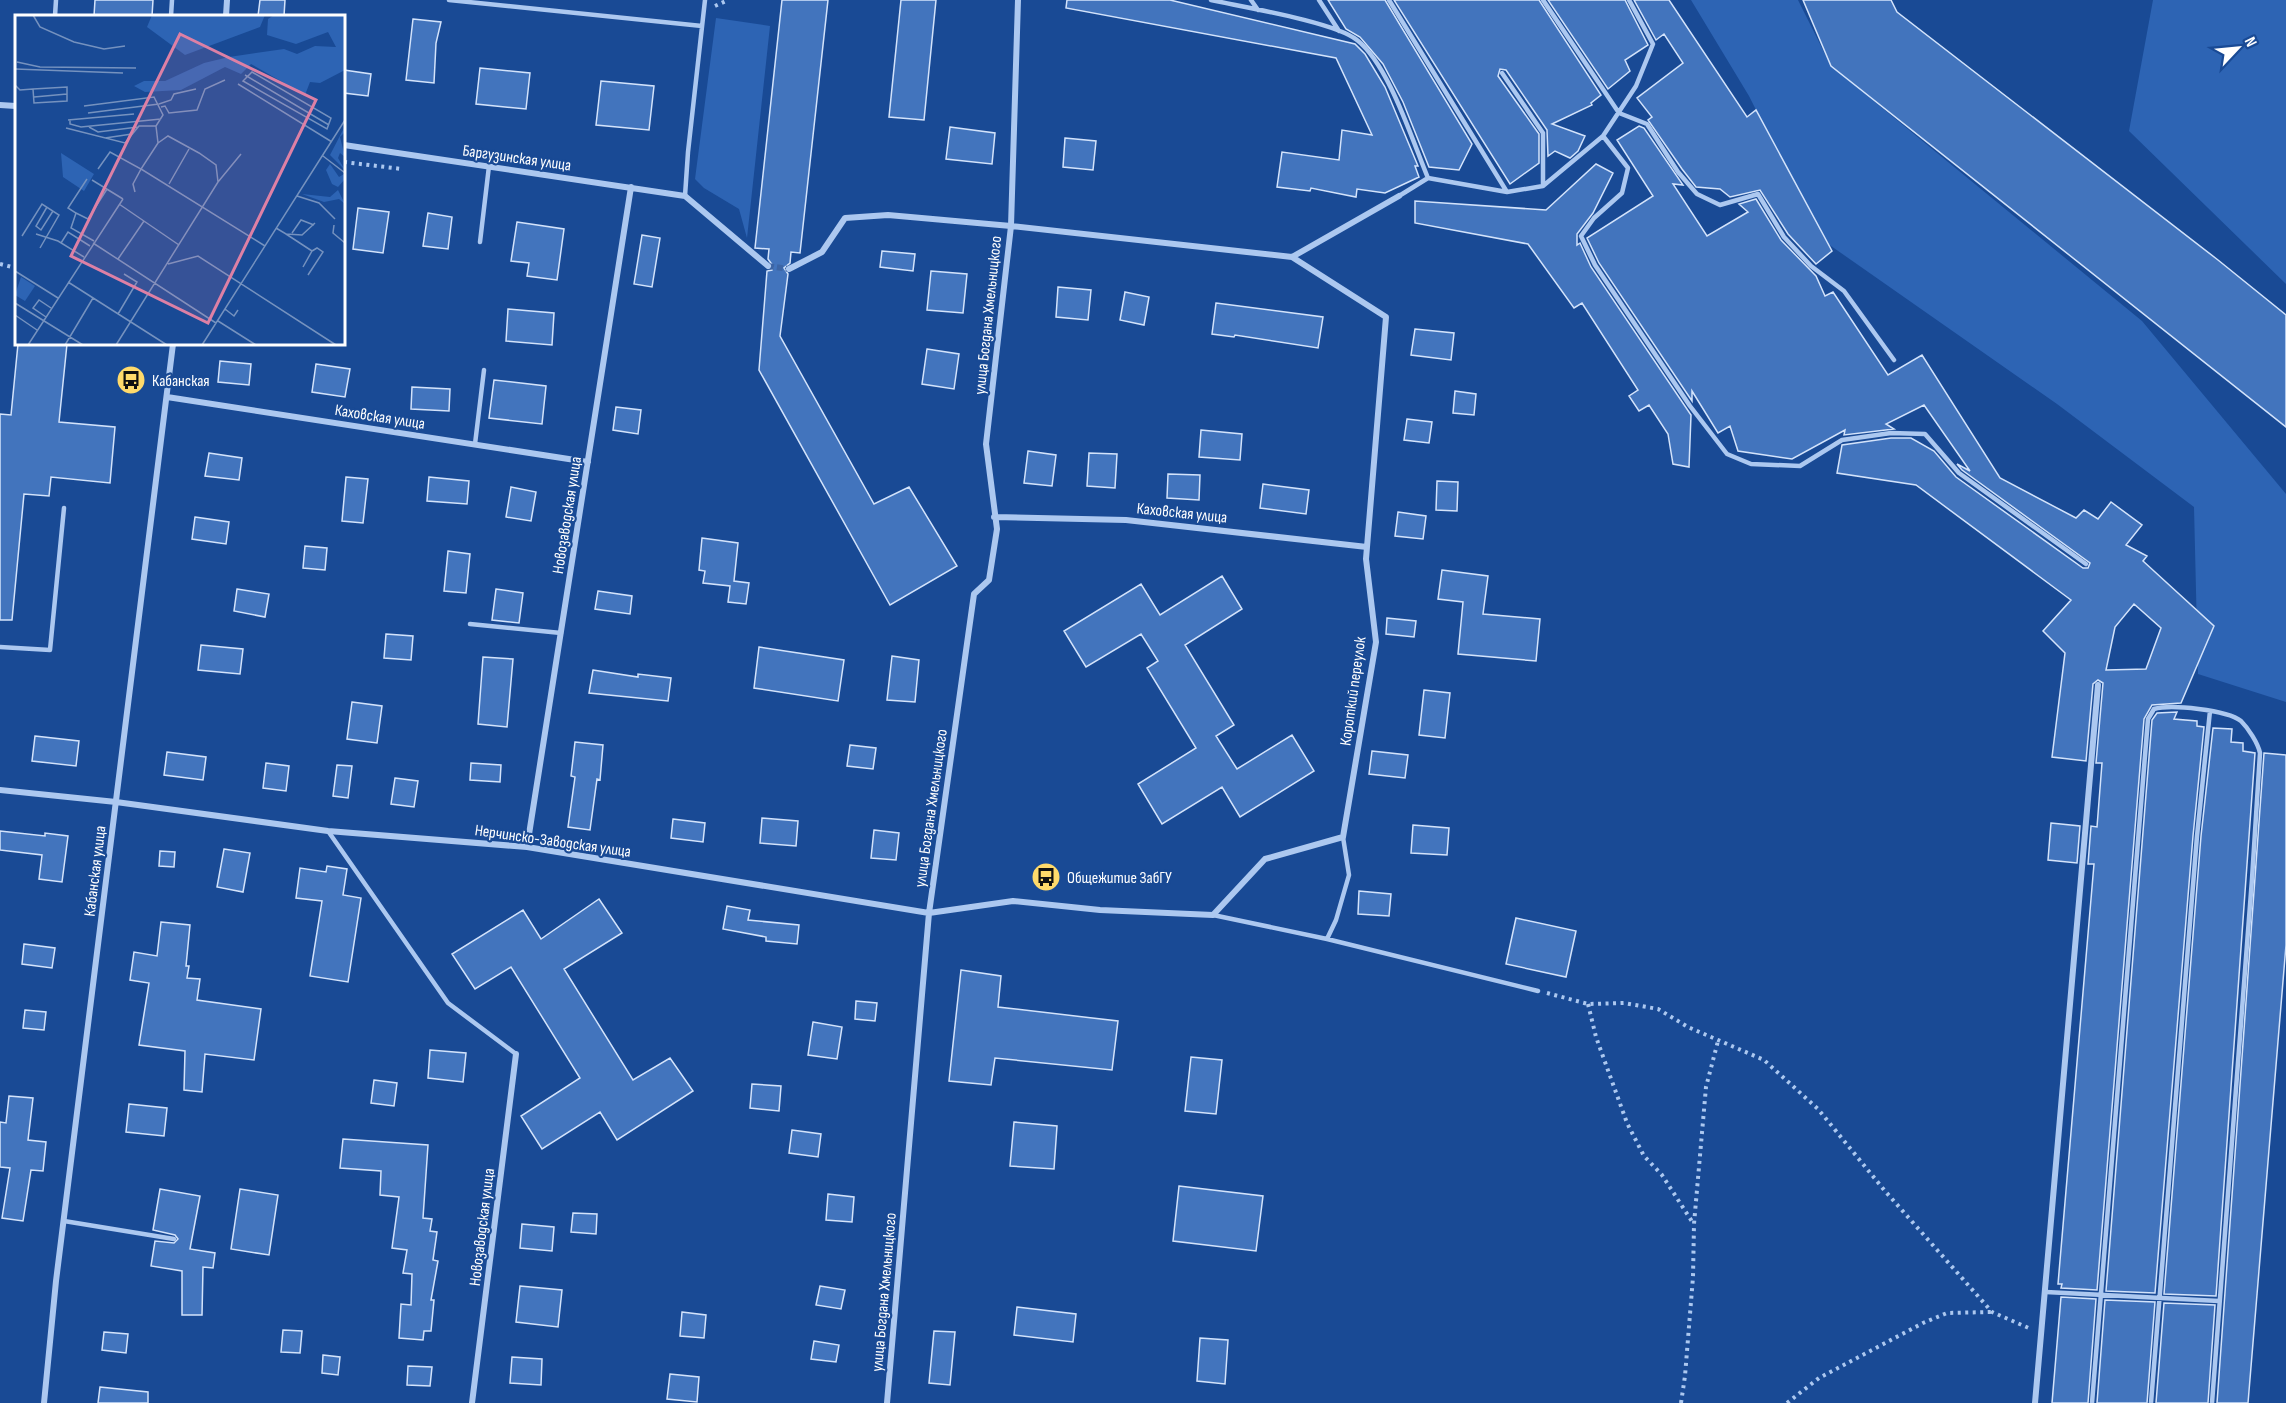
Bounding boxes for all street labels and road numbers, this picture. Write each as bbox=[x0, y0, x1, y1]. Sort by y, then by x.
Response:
street label: Баргузинская улица bbox=[461, 141, 572, 176]
street label: улица Богдана Хмельницкого bbox=[971, 235, 1006, 395]
street label: Каховская улица bbox=[333, 401, 426, 434]
street label: Новозаводская улица bbox=[549, 455, 586, 575]
street label: Каховская улица bbox=[1136, 499, 1228, 528]
street label: Короткий переулок bbox=[1336, 635, 1371, 747]
street label: улица Богдана Хмельницкого bbox=[911, 728, 952, 889]
street label: Нерчинско-Заводская улица bbox=[473, 821, 632, 862]
street label: Кабанская улица bbox=[80, 825, 110, 918]
street label: Новозаводская улица bbox=[466, 1167, 499, 1287]
street label: улица Богдана Хмельницкого bbox=[868, 1212, 901, 1372]

